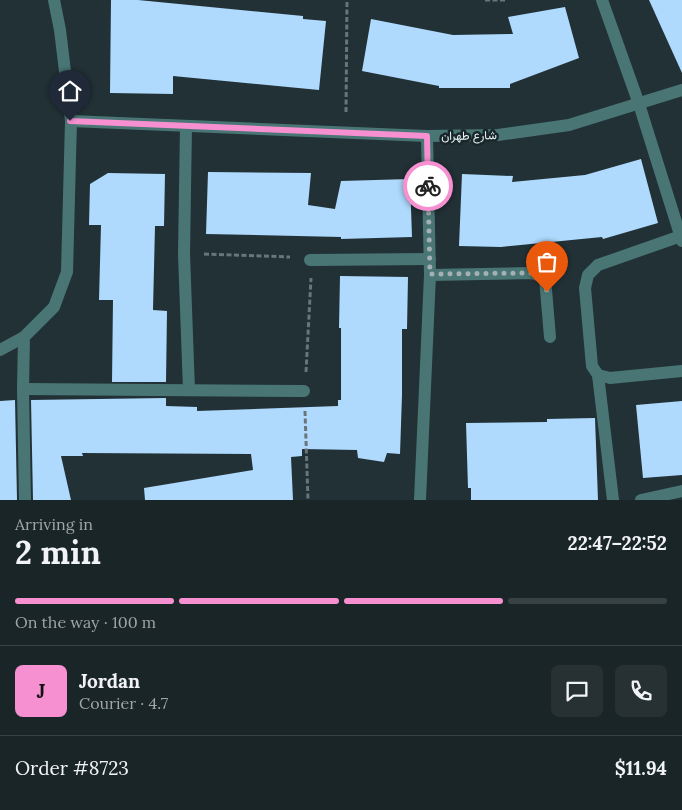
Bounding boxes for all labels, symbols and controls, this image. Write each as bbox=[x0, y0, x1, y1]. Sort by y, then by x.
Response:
pin bbox=[49, 70, 91, 121]
icon: home bbox=[56, 77, 84, 105]
street label: شارع طهران bbox=[441, 127, 497, 145]
courier bbox=[403, 161, 453, 211]
icon: bike bbox=[414, 172, 442, 200]
pin bbox=[526, 241, 568, 292]
icon: bag bbox=[533, 248, 561, 276]
text: Arriving in bbox=[15, 514, 93, 534]
text: 22:47–22:52 bbox=[568, 531, 667, 555]
text: 2 min bbox=[15, 532, 101, 573]
text: On the way · 100 m bbox=[15, 612, 156, 632]
button: chat bbox=[551, 665, 603, 717]
button: phone bbox=[615, 665, 667, 717]
text: Jordan bbox=[79, 669, 140, 693]
text: J bbox=[37, 679, 45, 703]
text: Courier · 4.7 bbox=[79, 693, 168, 713]
text: Order #8723 bbox=[15, 756, 129, 780]
text: $11.94 bbox=[615, 756, 667, 780]

